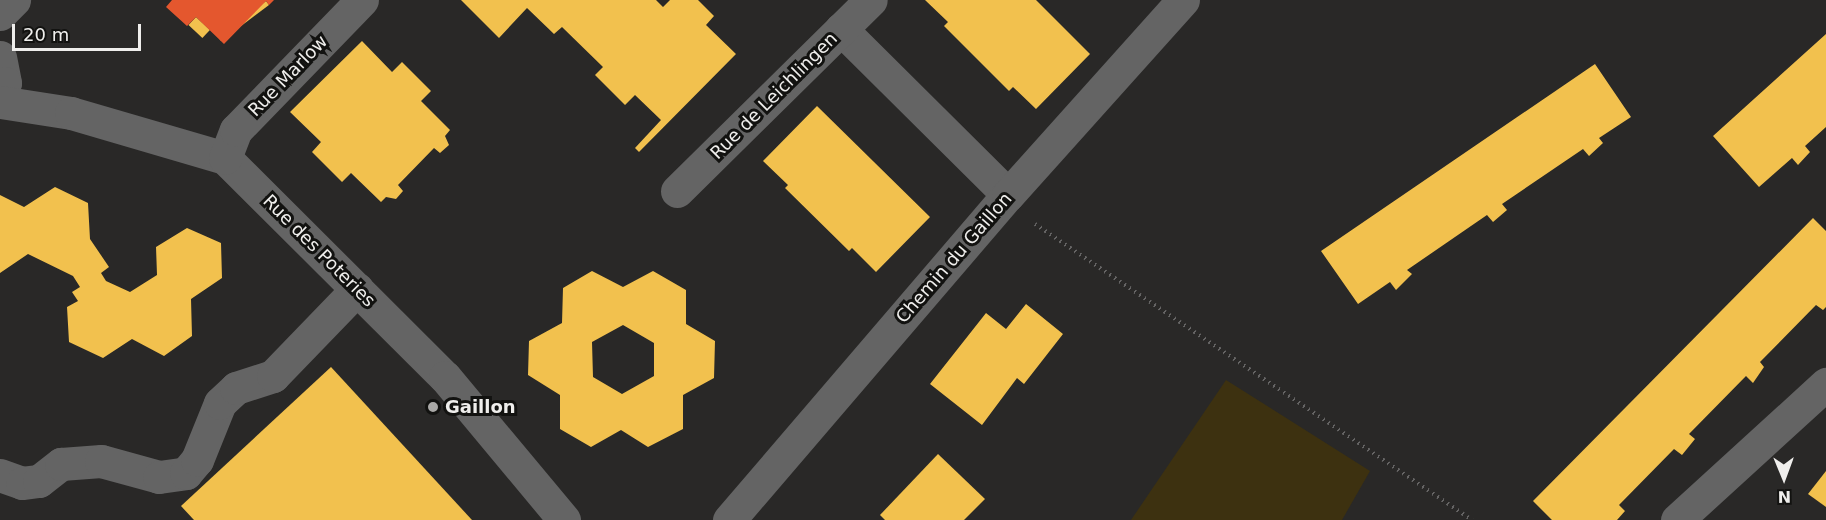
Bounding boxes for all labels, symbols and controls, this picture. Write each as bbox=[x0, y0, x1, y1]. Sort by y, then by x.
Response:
scale bar bbox=[15, 12, 144, 50]
text: 20 m bbox=[23, 24, 69, 45]
street label: Rue de Leichlingen bbox=[706, 28, 842, 164]
street label: Rue Marlow bbox=[244, 31, 332, 121]
street label: Chemin du Gaillon bbox=[892, 188, 1016, 328]
street label: Rue des Poteries bbox=[258, 190, 380, 312]
place label: Gaillon bbox=[445, 396, 516, 418]
marker: Gaillon bbox=[426, 400, 440, 414]
north arrow bbox=[1754, 448, 1814, 508]
text: N bbox=[1777, 487, 1791, 506]

